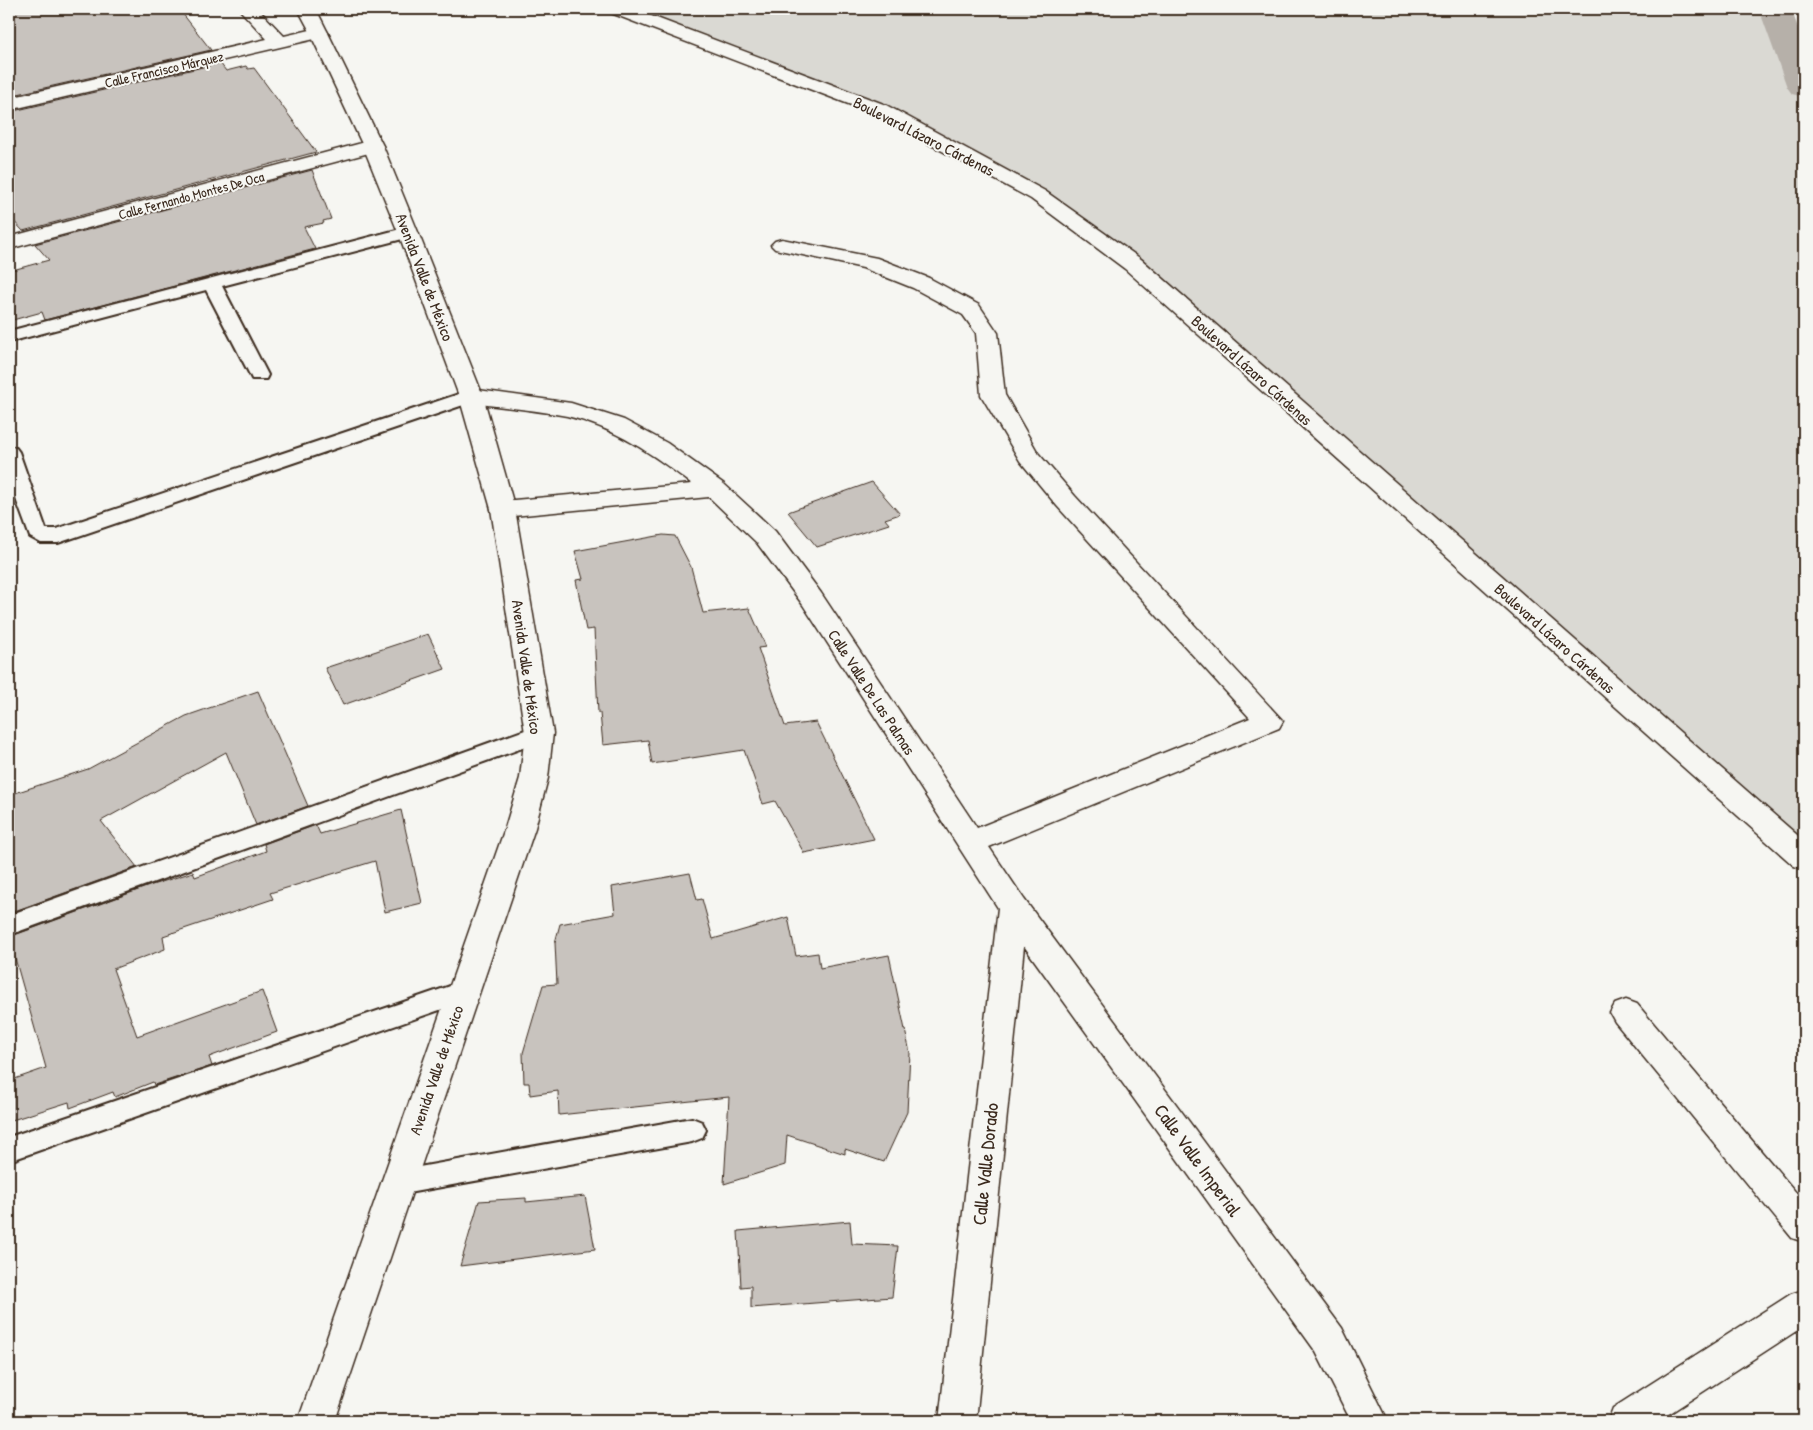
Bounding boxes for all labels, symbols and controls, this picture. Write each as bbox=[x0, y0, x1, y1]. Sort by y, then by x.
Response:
street label: Calle Francisco Márquez bbox=[103, 46, 226, 93]
street label: Boulevard Lázaro Cárdenas bbox=[850, 91, 998, 181]
street label: Calle Fernando Montes De Oca bbox=[116, 166, 266, 224]
street label: Avenida Valle de México bbox=[390, 210, 460, 345]
street label: Boulevard Lázaro Cárdenas bbox=[1187, 310, 1317, 430]
street label: Boulevard Lázaro Cárdenas bbox=[1490, 578, 1620, 698]
street label: Avenida Valle de México bbox=[507, 598, 547, 736]
street label: Calle Valle De Las Palmas bbox=[823, 625, 921, 759]
street label: Avenida Valle de México bbox=[404, 1002, 469, 1138]
street label: Calle Valle Imperial bbox=[1148, 1098, 1248, 1222]
street label: Calle Valle Dorado bbox=[966, 1101, 1004, 1226]

